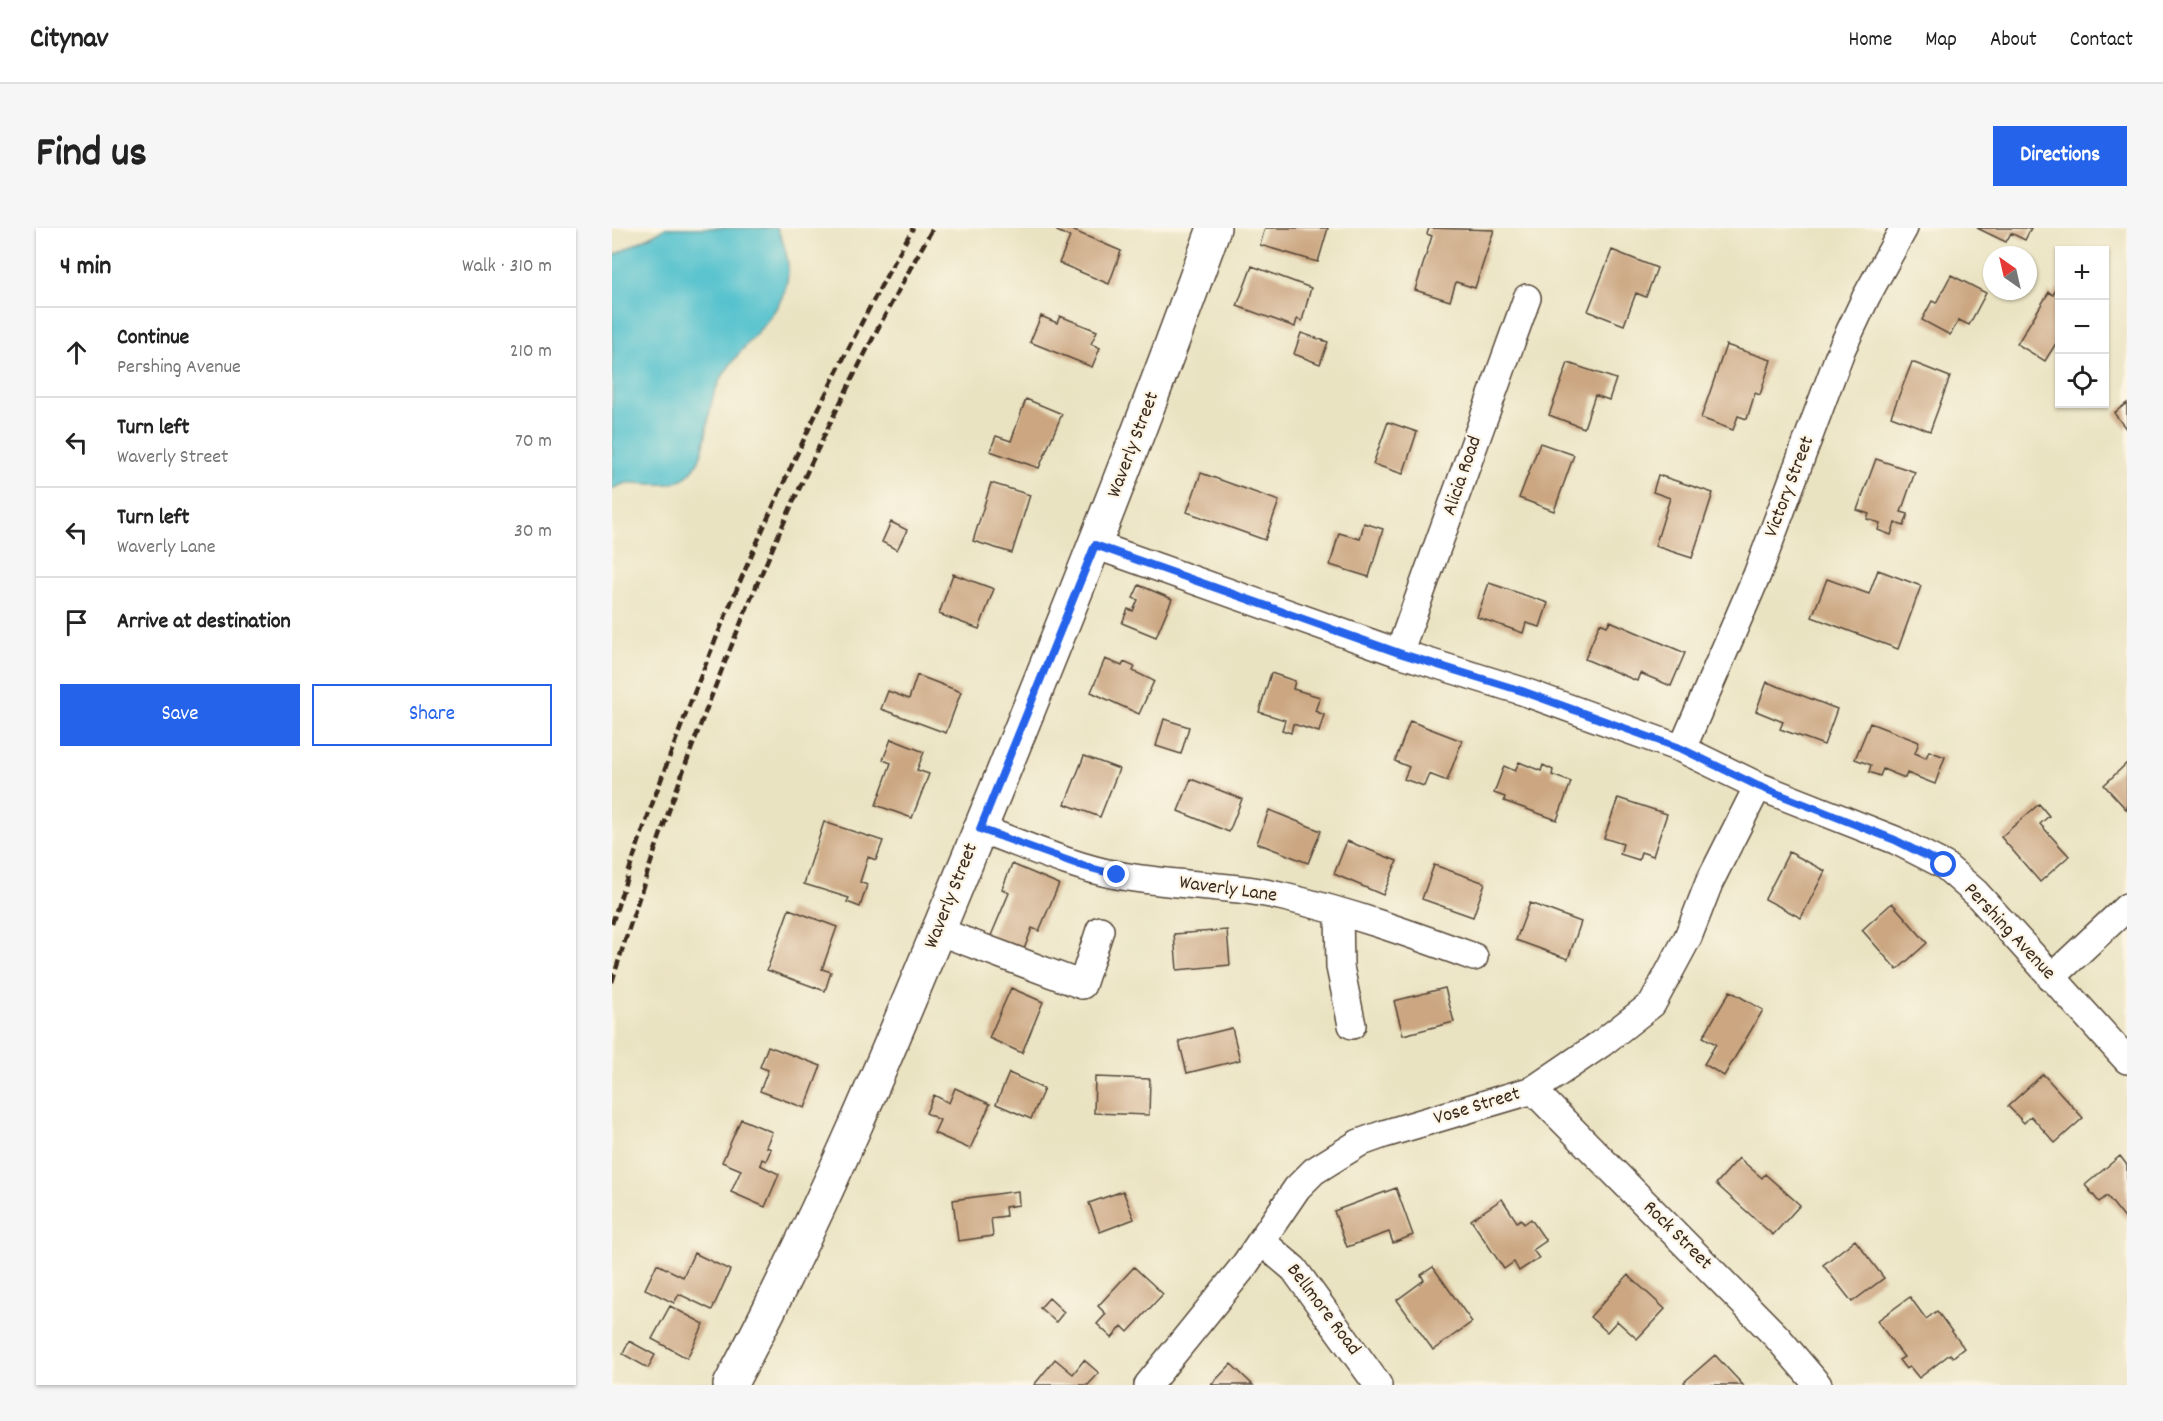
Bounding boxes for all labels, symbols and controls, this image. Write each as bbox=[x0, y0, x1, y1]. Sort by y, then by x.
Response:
text: Citynav bbox=[30, 21, 108, 61]
text: Home bbox=[1848, 26, 1892, 56]
text: Map bbox=[1925, 26, 1957, 56]
text: About bbox=[1990, 26, 2037, 56]
text: Contact bbox=[2070, 26, 2133, 56]
text: Find us bbox=[36, 126, 147, 186]
button: Directions bbox=[1993, 126, 2127, 186]
north arrow bbox=[1983, 246, 2037, 300]
map controls bbox=[2055, 246, 2109, 408]
button: + bbox=[2055, 246, 2109, 300]
text: 4 min bbox=[60, 249, 111, 286]
text: Walk · 310 m bbox=[462, 253, 552, 281]
button: − bbox=[2055, 300, 2109, 354]
text: Continue bbox=[117, 323, 189, 354]
icon: ahead bbox=[60, 336, 93, 369]
text: 210 m bbox=[510, 338, 552, 366]
text: Pershing Avenue bbox=[117, 354, 241, 382]
button: locate bbox=[2055, 354, 2109, 408]
street label: Waverly Street bbox=[1101, 388, 1167, 502]
text: Turn left bbox=[117, 413, 189, 444]
icon: left bbox=[60, 426, 93, 459]
text: 70 m bbox=[515, 428, 552, 456]
street label: Alicia Road bbox=[1436, 432, 1490, 520]
street label: Victory Street bbox=[1758, 432, 1822, 542]
text: Waverly Street bbox=[117, 444, 228, 472]
text: Turn left bbox=[117, 503, 189, 534]
icon: left bbox=[60, 516, 93, 549]
text: 30 m bbox=[514, 518, 552, 546]
text: Waverly Lane bbox=[117, 534, 215, 562]
icon: arrive bbox=[60, 606, 93, 639]
text: Arrive at destination bbox=[117, 607, 291, 638]
button: Save bbox=[60, 684, 300, 746]
button: Share bbox=[312, 684, 552, 746]
street label: Waverly Street bbox=[918, 839, 986, 953]
route start bbox=[1930, 851, 1956, 877]
route end bbox=[1103, 861, 1129, 887]
street label: Waverly Lane bbox=[1177, 869, 1279, 911]
street label: Pershing Avenue bbox=[1957, 877, 2062, 987]
street label: Vose Street bbox=[1430, 1081, 1524, 1133]
street label: Rock Street bbox=[1636, 1195, 1718, 1277]
street label: Bellmore Road bbox=[1279, 1258, 1367, 1362]

